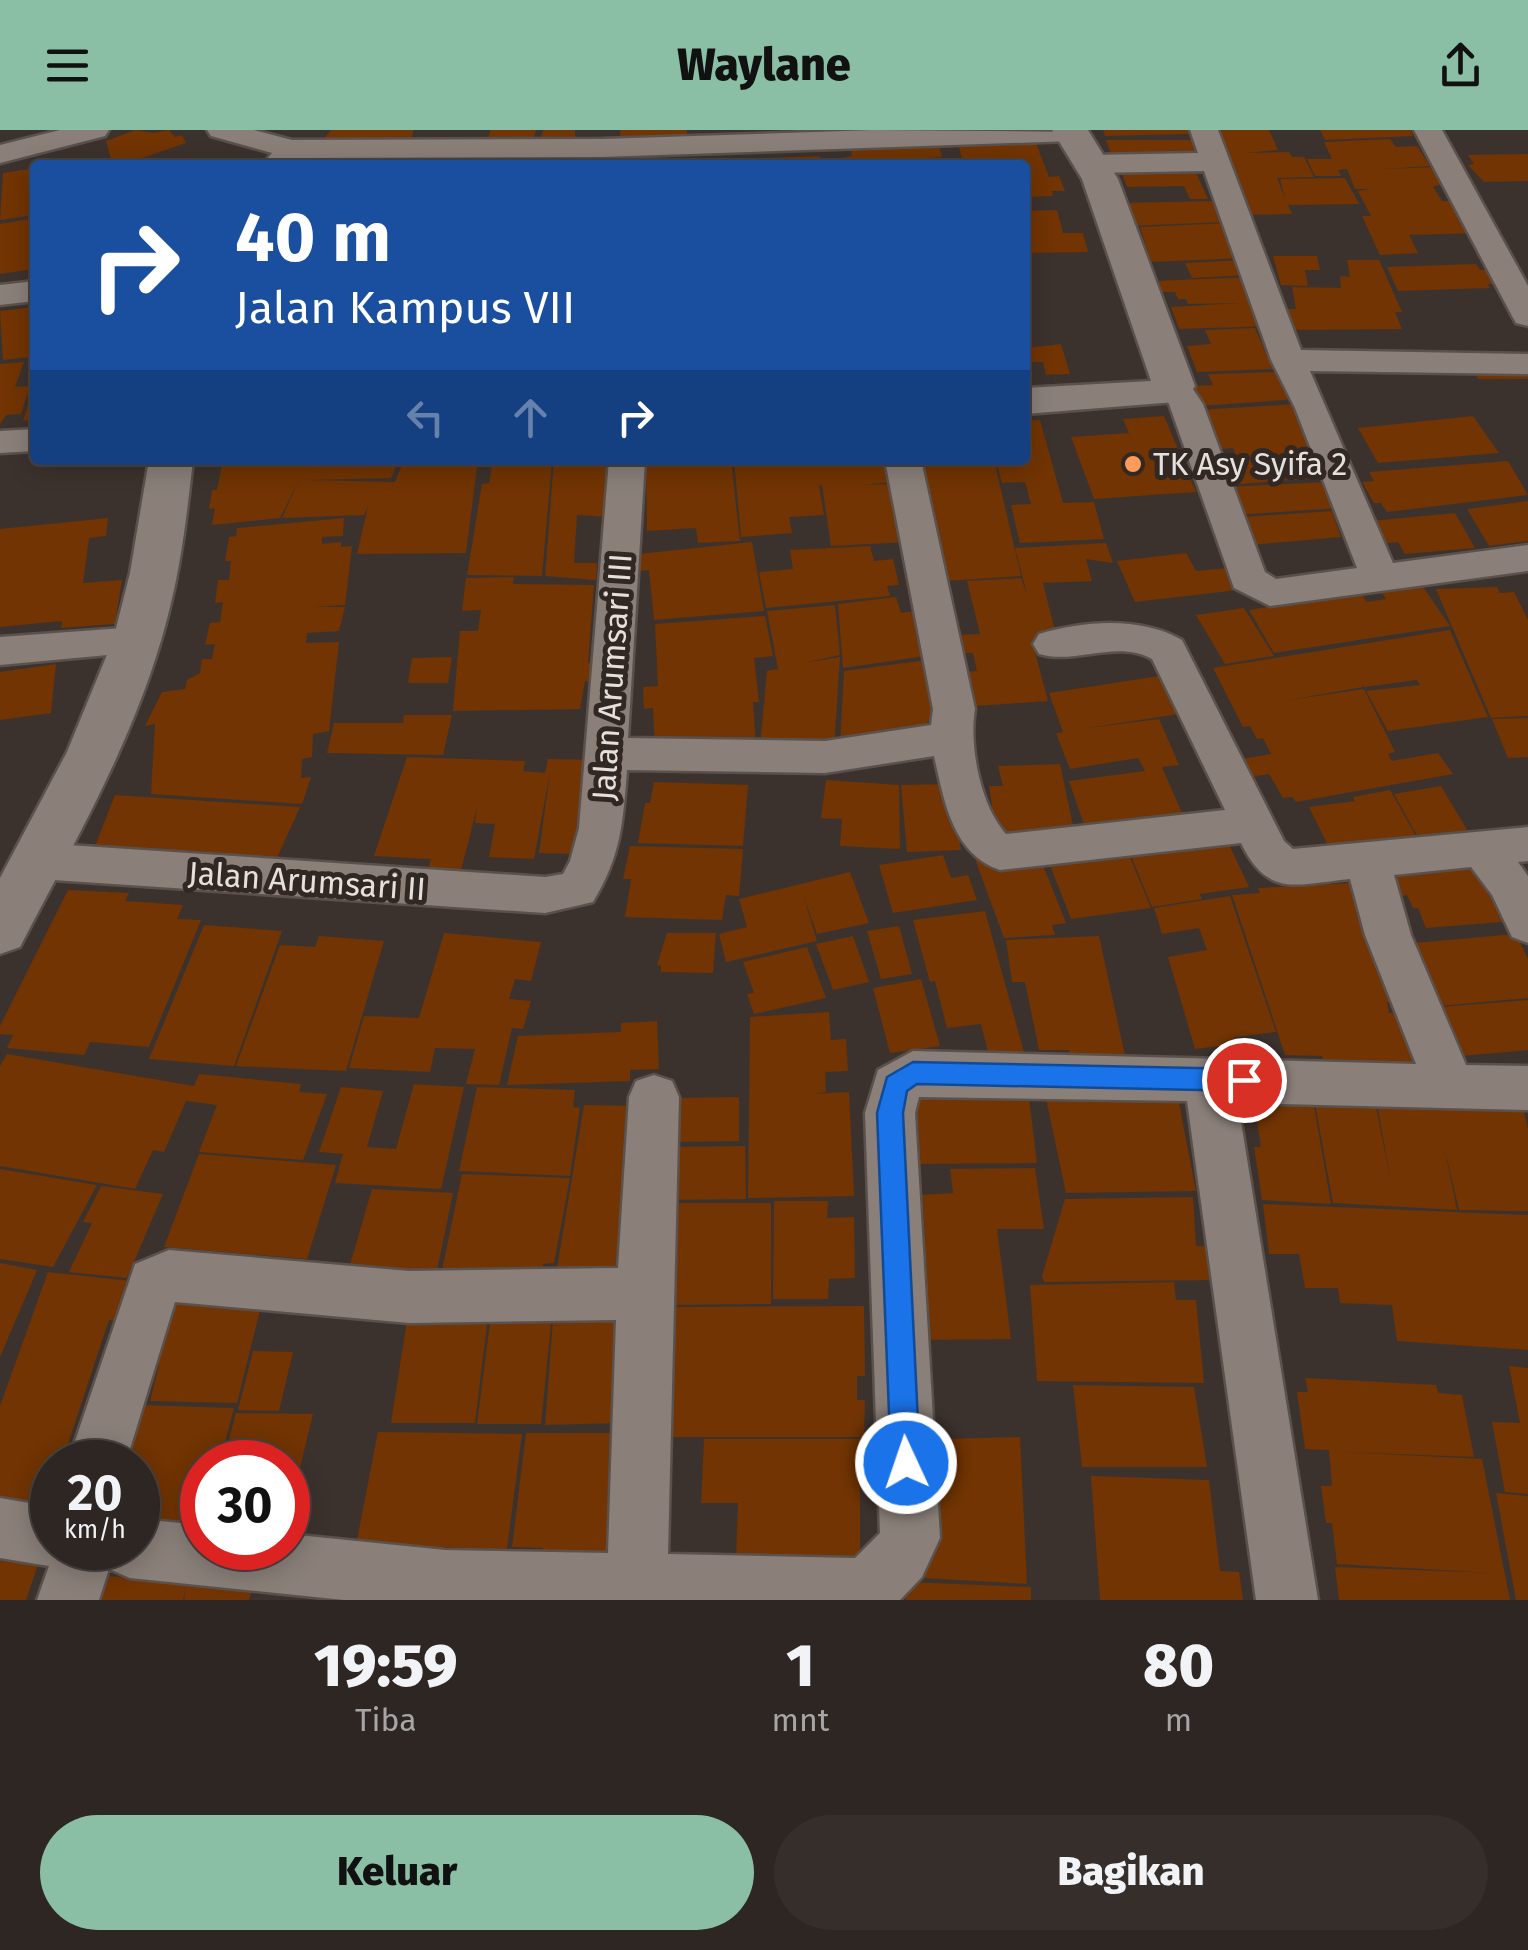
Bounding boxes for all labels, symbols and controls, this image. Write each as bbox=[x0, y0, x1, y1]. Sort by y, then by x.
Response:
icon: menu bbox=[40, 38, 95, 93]
text: Waylane bbox=[677, 38, 851, 92]
icon: share bbox=[1433, 38, 1488, 93]
text: 40 m bbox=[235, 196, 391, 280]
icon: right bbox=[70, 200, 200, 330]
text: Jalan Kampus VII bbox=[235, 281, 575, 335]
icon: left bbox=[398, 390, 453, 445]
icon: ahead bbox=[503, 390, 558, 445]
icon: right bbox=[608, 390, 663, 445]
place label: TK Asy Syifa 2 bbox=[1153, 445, 1347, 483]
marker: TK Asy Syifa 2 bbox=[1122, 453, 1144, 475]
street label: Jalan Arumsari III bbox=[584, 552, 640, 802]
street label: Jalan Arumsari II bbox=[187, 854, 427, 908]
pin bbox=[1202, 1038, 1287, 1123]
icon: arrive bbox=[1217, 1053, 1272, 1108]
position arrow bbox=[854, 1411, 958, 1515]
speed limit sign: 30 bbox=[180, 1440, 310, 1570]
text: 20 bbox=[67, 1463, 123, 1523]
text: km/h bbox=[64, 1515, 126, 1545]
text: 19:59 bbox=[314, 1630, 458, 1702]
text: 1 bbox=[786, 1630, 815, 1702]
text: 80 bbox=[1143, 1630, 1214, 1702]
text: Tiba bbox=[355, 1701, 417, 1739]
text: mnt bbox=[771, 1701, 829, 1739]
text: m bbox=[1165, 1701, 1192, 1739]
button: Keluar bbox=[40, 1815, 754, 1930]
button: Bagikan bbox=[774, 1815, 1488, 1930]

